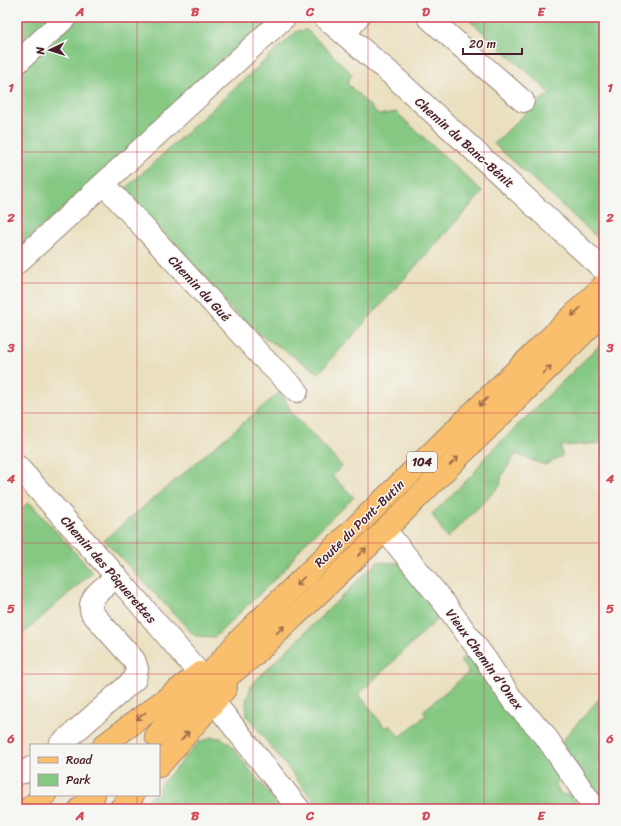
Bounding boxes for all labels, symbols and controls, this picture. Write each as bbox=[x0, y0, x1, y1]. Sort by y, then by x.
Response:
text: A bbox=[75, 0, 84, 23]
text: B bbox=[191, 0, 200, 23]
text: C bbox=[305, 0, 315, 23]
text: D bbox=[422, 0, 430, 23]
text: E bbox=[537, 0, 546, 23]
north arrow bbox=[30, 30, 70, 70]
scale bar bbox=[463, 30, 522, 56]
text: 20 m bbox=[469, 33, 496, 55]
text: N bbox=[31, 46, 50, 56]
text: 1 bbox=[8, 76, 14, 99]
text: 1 bbox=[607, 76, 613, 99]
street label: Chemin du Banc-Bénit bbox=[409, 91, 520, 194]
text: 2 bbox=[6, 206, 15, 229]
text: 2 bbox=[605, 206, 614, 229]
street label: Chemin du Gué bbox=[162, 250, 237, 327]
one-way arrow bbox=[571, 307, 581, 317]
text: 3 bbox=[6, 336, 15, 359]
text: 3 bbox=[605, 336, 614, 359]
one-way arrow bbox=[542, 365, 552, 375]
one-way arrow bbox=[478, 397, 488, 407]
road number: 104 bbox=[407, 452, 437, 472]
one-way arrow bbox=[449, 456, 459, 466]
text: 4 bbox=[6, 467, 16, 490]
text: 4 bbox=[605, 467, 615, 490]
street label: Route du Pont-Butin bbox=[309, 474, 410, 573]
street label: Chemin des Pâquerettes bbox=[55, 510, 162, 629]
one-way arrow bbox=[357, 547, 367, 557]
one-way arrow bbox=[295, 576, 305, 586]
text: 5 bbox=[7, 597, 15, 620]
text: 5 bbox=[606, 597, 614, 620]
street label: Vieux Chemin d'Onex bbox=[440, 604, 530, 715]
one-way arrow bbox=[275, 625, 285, 635]
one-way arrow bbox=[135, 712, 146, 721]
text: 6 bbox=[6, 727, 15, 750]
text: 6 bbox=[605, 727, 614, 750]
one-way arrow bbox=[180, 731, 189, 742]
legend bbox=[30, 744, 160, 796]
text: Road bbox=[66, 749, 93, 771]
text: Park bbox=[66, 769, 91, 791]
text: A bbox=[75, 804, 84, 826]
text: B bbox=[191, 804, 200, 826]
text: C bbox=[305, 804, 315, 826]
text: D bbox=[422, 804, 430, 826]
text: E bbox=[537, 804, 546, 826]

